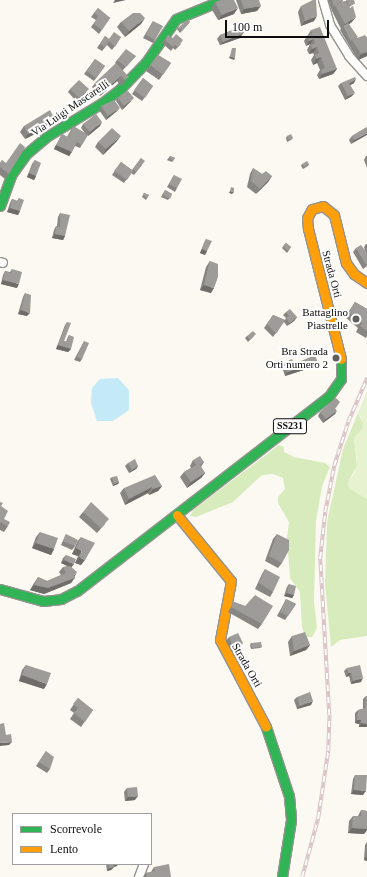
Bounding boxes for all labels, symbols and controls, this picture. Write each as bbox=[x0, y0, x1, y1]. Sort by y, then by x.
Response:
scale bar bbox=[227, 12, 331, 38]
text: 100 m bbox=[232, 20, 262, 34]
street label: Via Luigi Mascarelli bbox=[29, 77, 111, 139]
street label: Strada Orti bbox=[319, 249, 345, 299]
place label: Battaglino Piastrelle bbox=[302, 306, 348, 332]
marker: Battaglino Piastrelle bbox=[351, 314, 361, 324]
place label: Bra Strada Orti numero 2 bbox=[266, 345, 328, 371]
marker: Bra Strada Orti numero 2 bbox=[331, 353, 341, 363]
road number: SS231 bbox=[272, 418, 308, 434]
street label: Strada Orti bbox=[229, 641, 265, 689]
legend bbox=[12, 813, 152, 865]
text: Scorrevole bbox=[50, 822, 102, 836]
text: Lento bbox=[50, 842, 78, 856]

